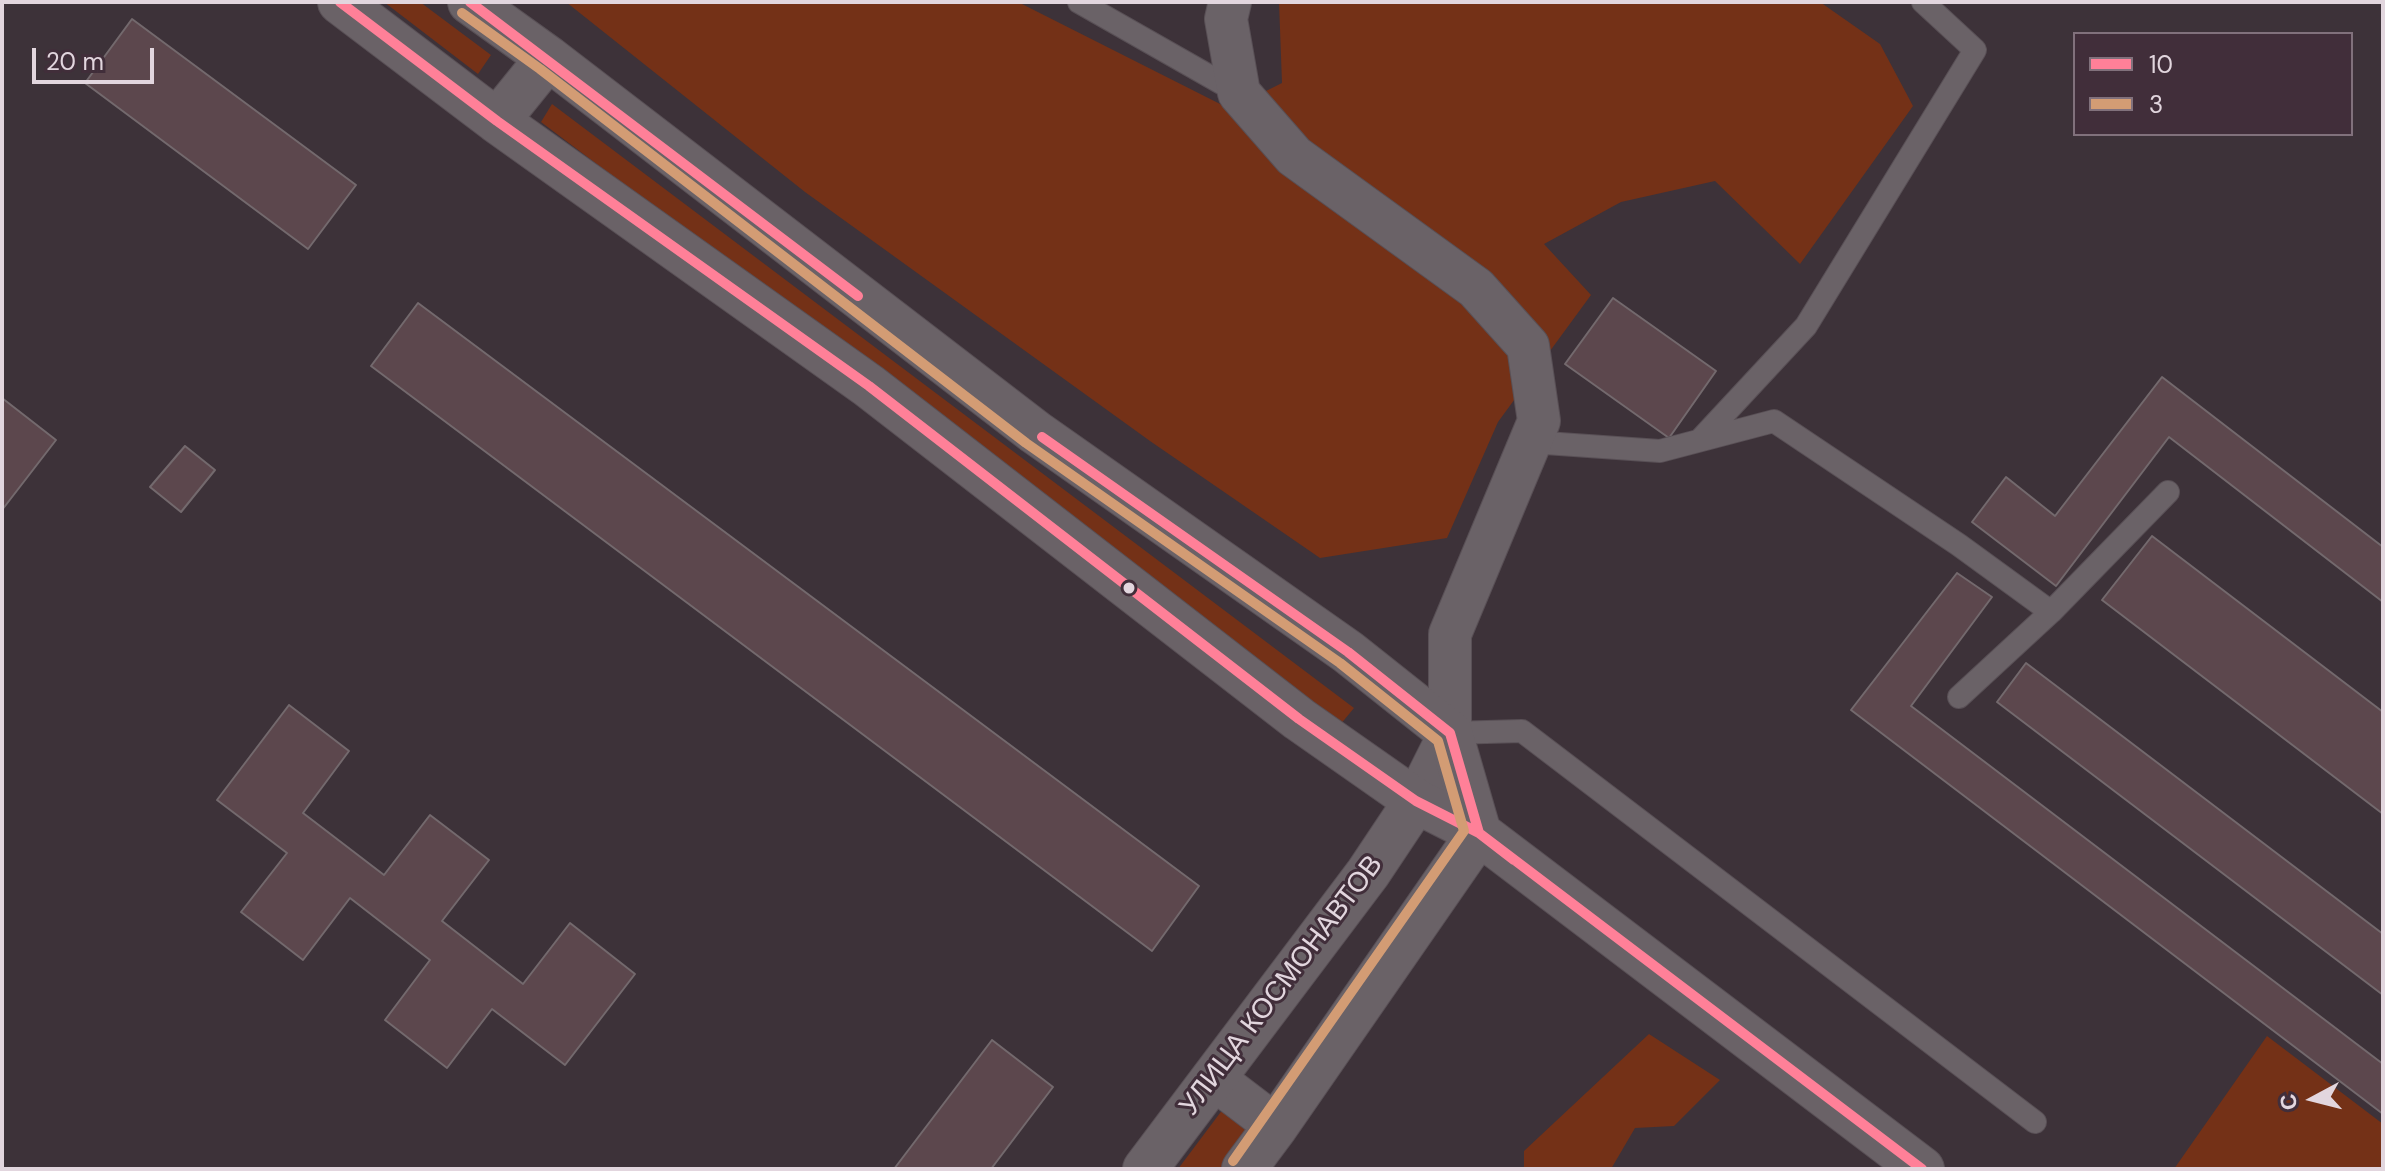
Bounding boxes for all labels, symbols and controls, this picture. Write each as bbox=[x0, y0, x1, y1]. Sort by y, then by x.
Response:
scale bar bbox=[36, 32, 158, 82]
legend bbox=[2073, 32, 2353, 136]
text: 20 m bbox=[46, 46, 104, 77]
text: 10 bbox=[2149, 49, 2173, 80]
text: 3 bbox=[2149, 89, 2163, 120]
unlabelled marker bbox=[1121, 580, 1137, 596]
street label: УЛИЦА КОСМОНАВТОВ bbox=[1173, 849, 1391, 1123]
north arrow bbox=[2273, 1059, 2353, 1139]
text: С bbox=[2273, 1092, 2304, 1112]

